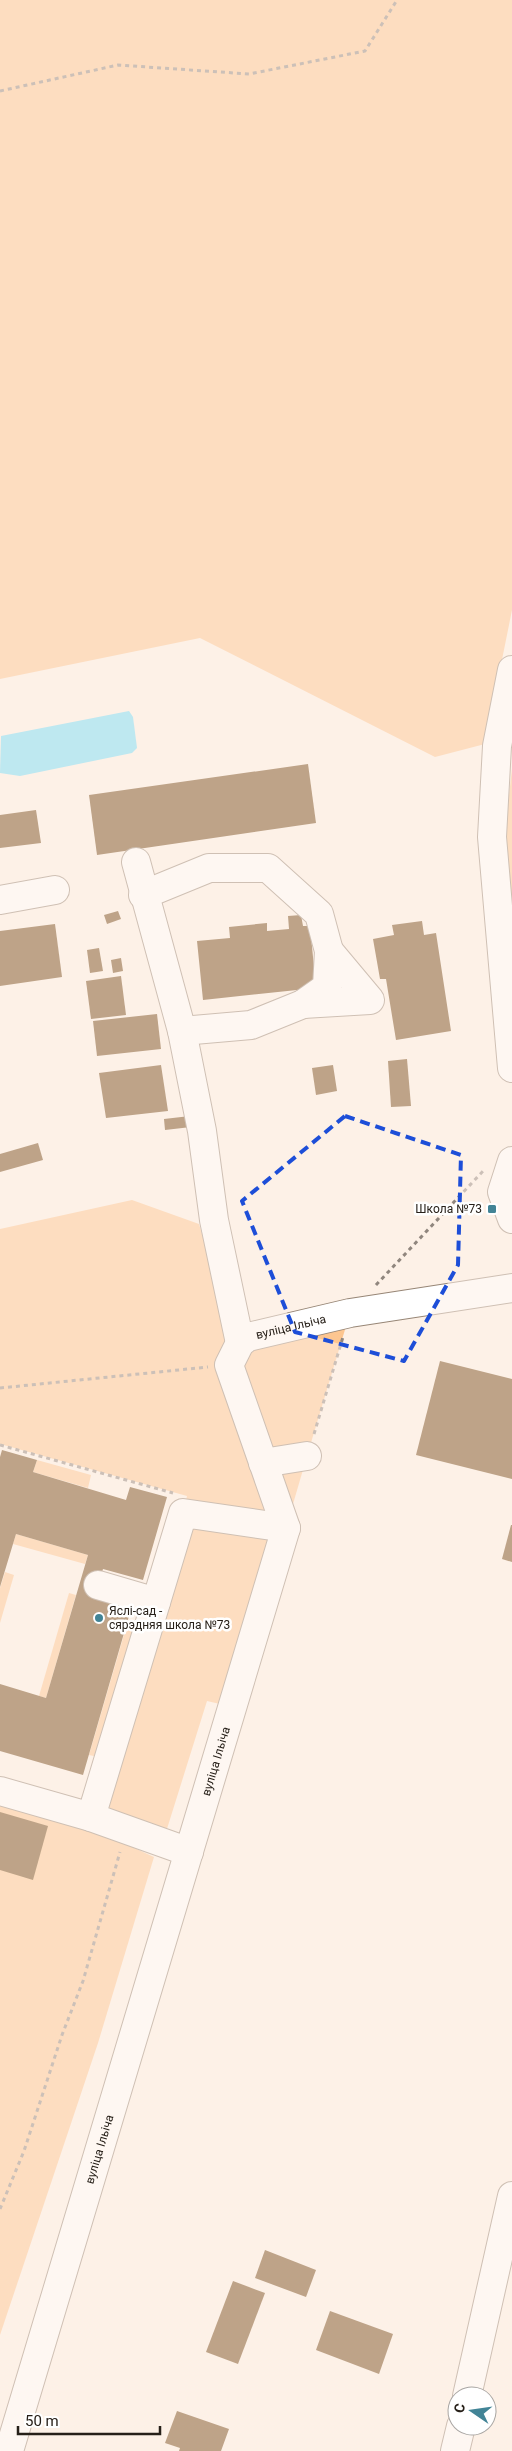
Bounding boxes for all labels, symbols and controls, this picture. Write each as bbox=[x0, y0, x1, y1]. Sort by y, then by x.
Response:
place label: Школа №73 bbox=[415, 1202, 482, 1216]
marker: Школа №73 bbox=[486, 1203, 498, 1215]
street label: вуліца Ільіча bbox=[254, 1312, 327, 1342]
place label: Яслі-сад - сярэдняя школа №73 bbox=[109, 1604, 230, 1632]
marker: Яслі-сад - сярэдняя школа №73 bbox=[93, 1612, 105, 1624]
street label: вуліца Ільіча bbox=[199, 1725, 233, 1798]
street label: вуліца Ільіча bbox=[83, 2113, 117, 2186]
north arrow bbox=[447, 2386, 497, 2436]
text: С bbox=[451, 2402, 468, 2414]
scale bar bbox=[18, 2404, 160, 2436]
text: 50 m bbox=[25, 2412, 59, 2430]

